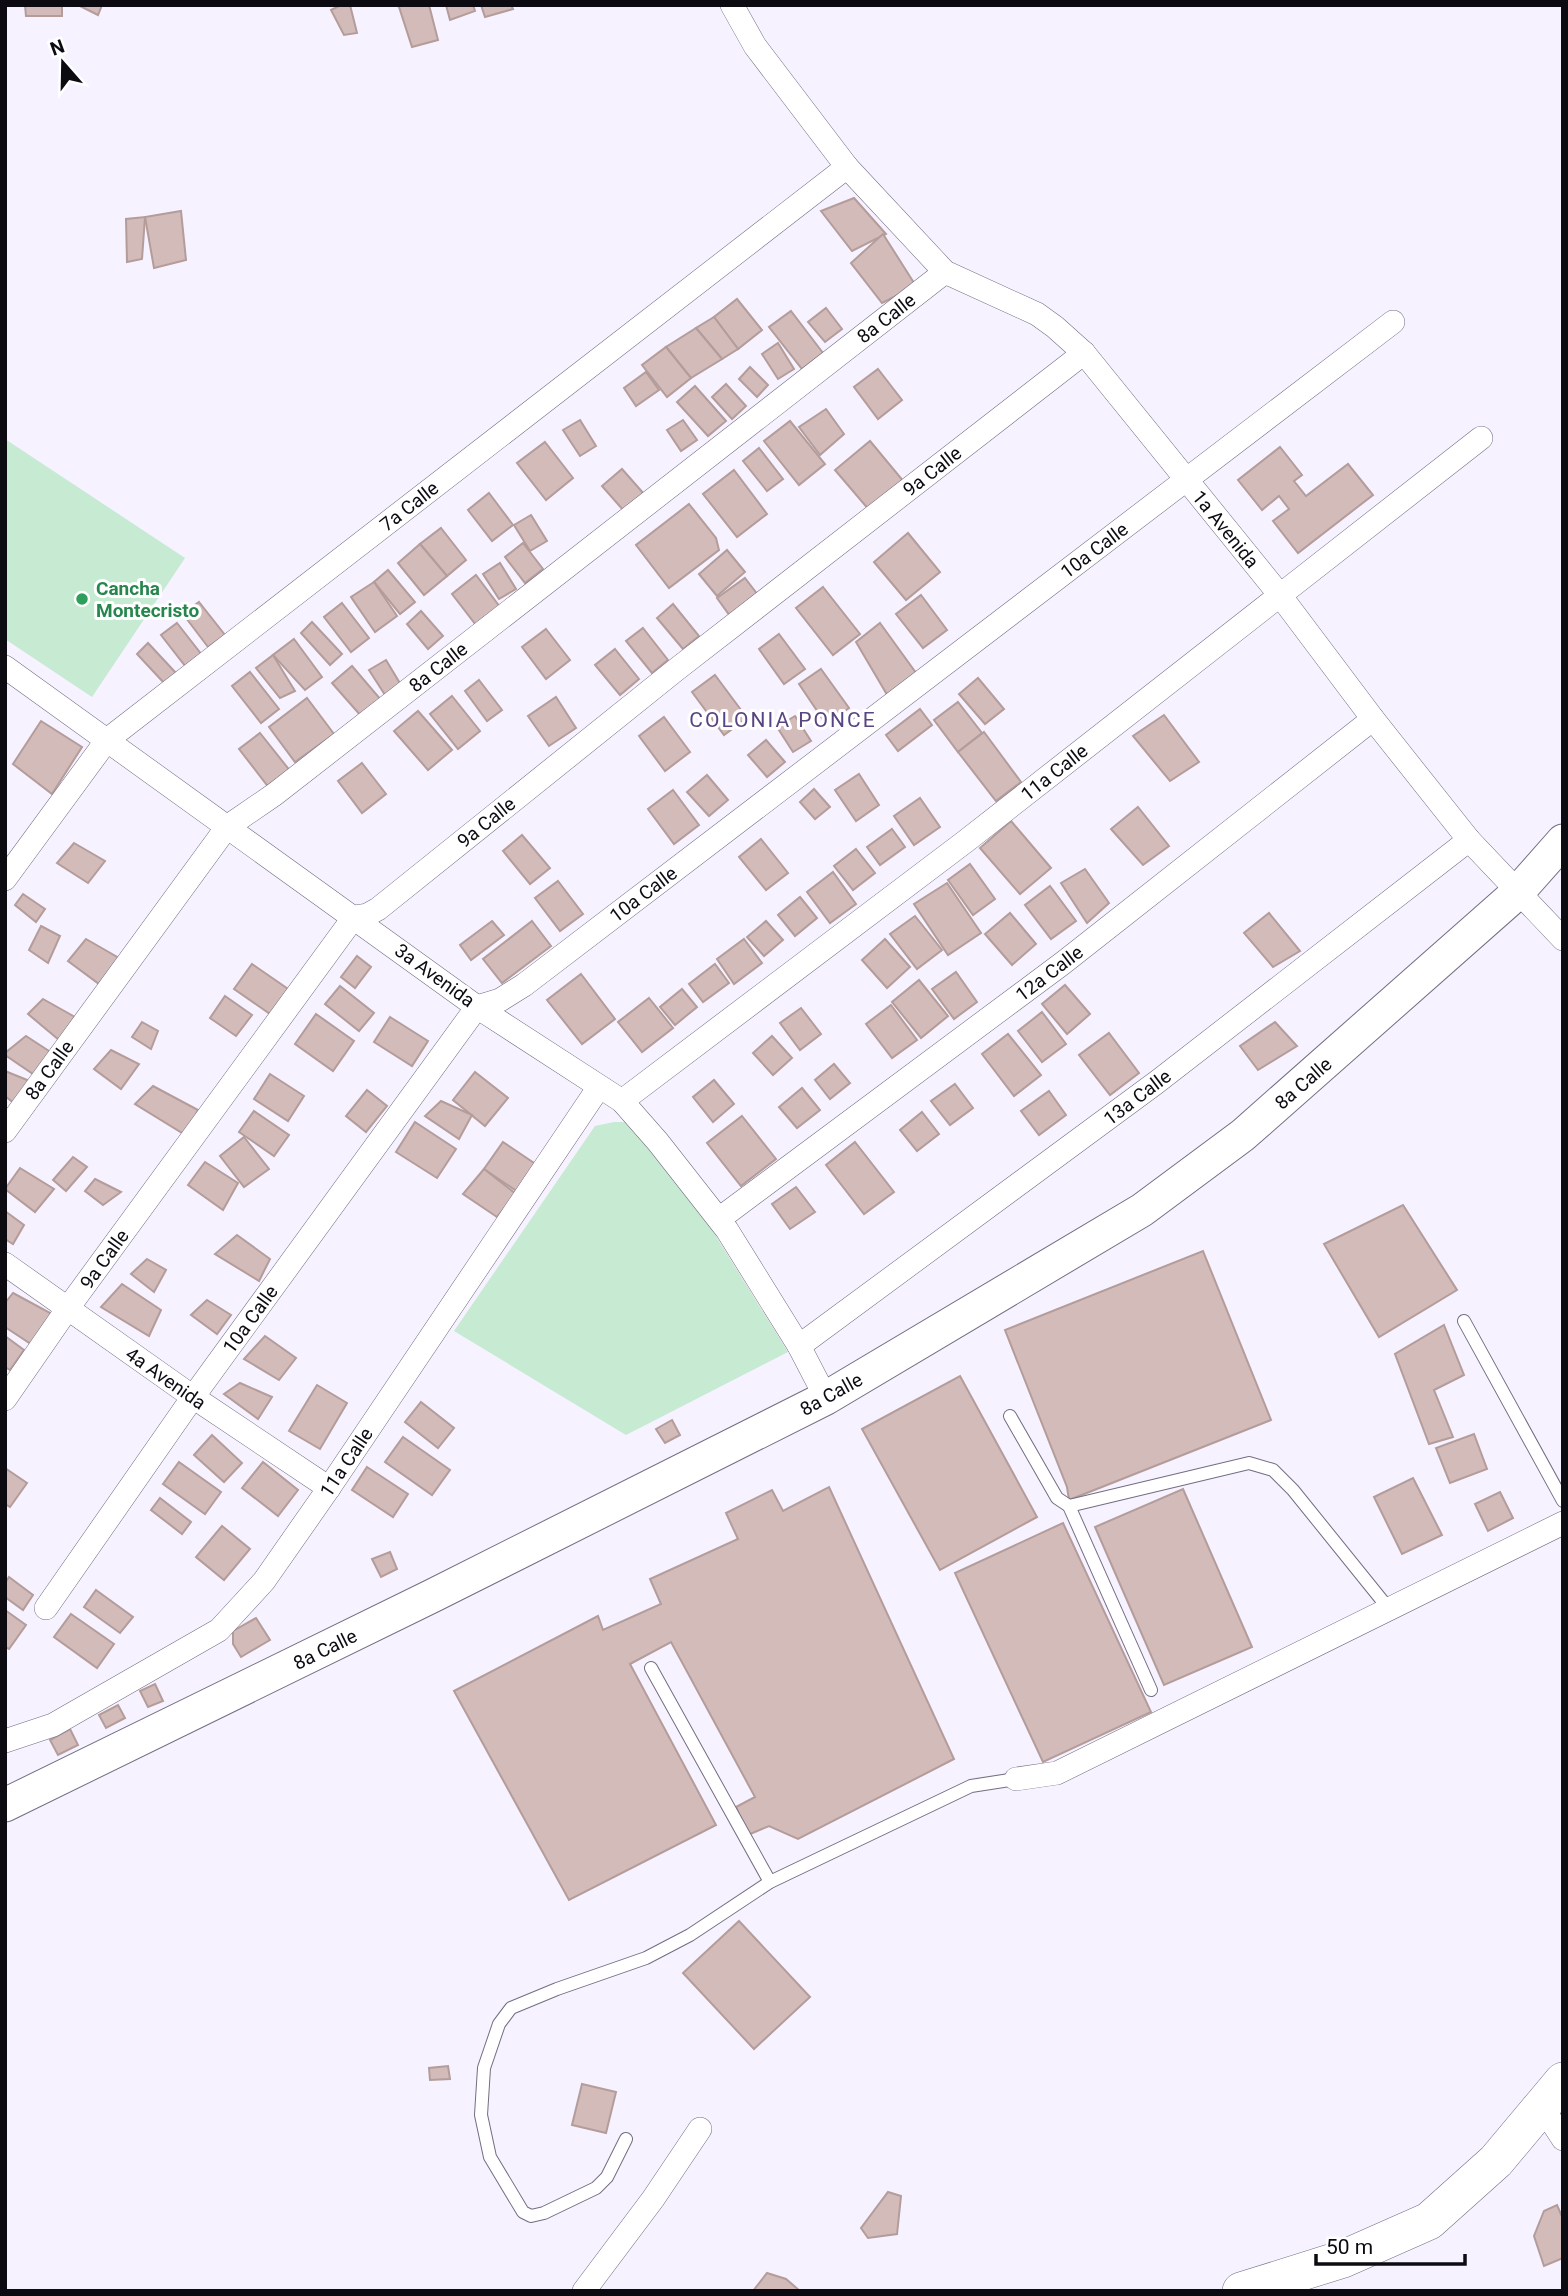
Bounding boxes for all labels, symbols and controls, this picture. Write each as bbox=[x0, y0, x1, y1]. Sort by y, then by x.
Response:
north arrow bbox=[28, 28, 98, 98]
text: N bbox=[47, 34, 68, 61]
street label: 8a Calle bbox=[853, 288, 920, 348]
street label: 9a Calle bbox=[899, 441, 966, 501]
street label: 7a Calle bbox=[376, 476, 443, 536]
street label: 1a Avenida bbox=[1187, 486, 1264, 573]
street label: 10a Calle bbox=[1056, 518, 1133, 583]
place label: Cancha Montecristo bbox=[96, 577, 200, 622]
marker: Cancha Montecristo bbox=[74, 591, 90, 607]
street label: 8a Calle bbox=[405, 637, 472, 697]
district label: COLONIA PONCE bbox=[689, 708, 877, 732]
street label: 11a Calle bbox=[1016, 739, 1092, 806]
street label: 9a Calle bbox=[453, 792, 520, 853]
street label: 10a Calle bbox=[605, 862, 682, 927]
street label: 3a Avenida bbox=[390, 939, 479, 1012]
street label: 12a Calle bbox=[1011, 941, 1088, 1006]
street label: 8a Calle bbox=[20, 1036, 79, 1104]
street label: 8a Calle bbox=[1270, 1052, 1336, 1114]
street label: 13a Calle bbox=[1099, 1065, 1176, 1130]
street label: 9a Calle bbox=[75, 1225, 134, 1293]
street label: 10a Calle bbox=[218, 1281, 283, 1358]
street label: 4a Avenida bbox=[121, 1342, 210, 1414]
street label: 8a Calle bbox=[796, 1368, 866, 1421]
street label: 11a Calle bbox=[315, 1423, 378, 1501]
street label: 8a Calle bbox=[290, 1624, 361, 1675]
scale bar bbox=[1316, 2222, 1465, 2266]
text: 50 m bbox=[1326, 2235, 1373, 2259]

